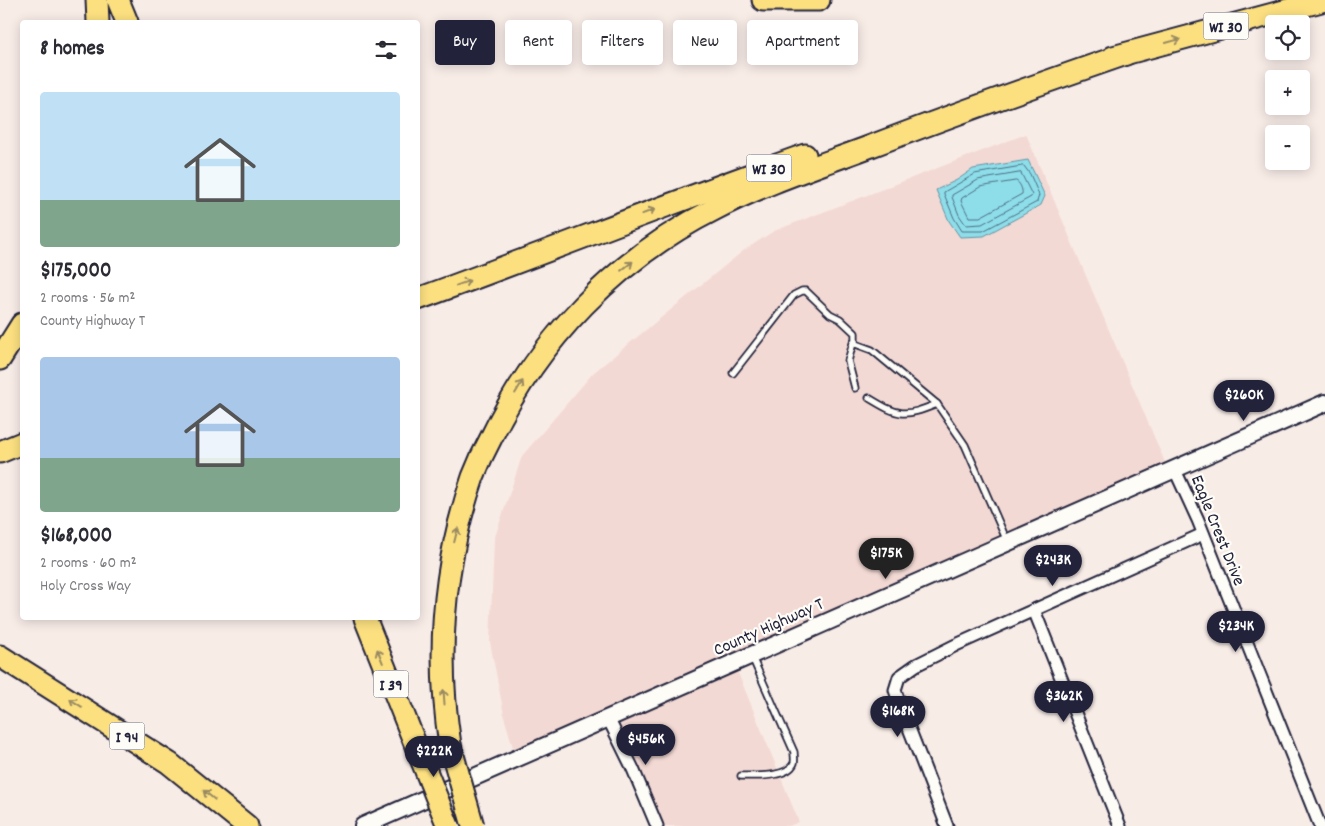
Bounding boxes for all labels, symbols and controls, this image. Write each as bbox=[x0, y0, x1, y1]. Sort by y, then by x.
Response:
road number: WI 30 bbox=[1204, 12, 1248, 40]
map controls bbox=[1265, 15, 1310, 170]
button: locate bbox=[1265, 15, 1310, 60]
chip: Buy bbox=[435, 20, 495, 65]
chip: Rent bbox=[505, 20, 572, 65]
chip: Filters bbox=[582, 20, 663, 65]
chip: New bbox=[673, 20, 737, 65]
chip: Apartment bbox=[747, 20, 858, 65]
text: 8 homes bbox=[40, 35, 105, 65]
one-way arrow bbox=[1165, 35, 1181, 45]
icon: filters bbox=[372, 36, 400, 64]
button: + bbox=[1265, 70, 1310, 115]
icon: home bbox=[175, 125, 265, 215]
button: − bbox=[1265, 125, 1310, 170]
road number: WI 30 bbox=[746, 154, 792, 182]
one-way arrow bbox=[640, 207, 655, 216]
text: $175,000 bbox=[40, 257, 111, 287]
one-way arrow bbox=[620, 261, 634, 271]
one-way arrow bbox=[455, 277, 471, 287]
text: 2 rooms · 56 m² bbox=[40, 287, 135, 310]
text: County Highway T bbox=[40, 310, 145, 333]
one-way arrow bbox=[515, 380, 525, 394]
pin: $260K bbox=[1209, 380, 1279, 422]
text: $260K bbox=[1224, 384, 1264, 407]
icon: home bbox=[175, 390, 265, 480]
street label: Eagle Crest Drive bbox=[1183, 472, 1250, 590]
text: $168,000 bbox=[40, 522, 112, 552]
one-way arrow bbox=[452, 528, 462, 544]
pin: $175K bbox=[851, 538, 921, 580]
text: $175K bbox=[870, 542, 902, 565]
pin: $243K bbox=[1018, 544, 1088, 587]
text: $243K bbox=[1035, 549, 1071, 572]
text: 2 rooms · 60 m² bbox=[40, 552, 137, 575]
text: Holy Cross Way bbox=[40, 575, 131, 598]
street label: County Highway T bbox=[710, 593, 828, 664]
pin: $234K bbox=[1201, 610, 1271, 653]
text: $234K bbox=[1218, 615, 1254, 638]
one-way arrow bbox=[375, 649, 384, 664]
road number: I 39 bbox=[374, 671, 408, 698]
pin: $362K bbox=[1029, 680, 1099, 723]
text: $362K bbox=[1045, 685, 1083, 708]
one-way arrow bbox=[439, 689, 448, 705]
pin: $168K bbox=[863, 696, 933, 738]
one-way arrow bbox=[69, 698, 83, 708]
text: $168K bbox=[881, 700, 915, 723]
road number: I 94 bbox=[110, 722, 144, 749]
pin: $456K bbox=[611, 724, 681, 766]
text: $456K bbox=[627, 728, 665, 751]
pin: $222K bbox=[399, 736, 469, 778]
text: $222K bbox=[416, 740, 452, 763]
one-way arrow bbox=[203, 790, 216, 801]

